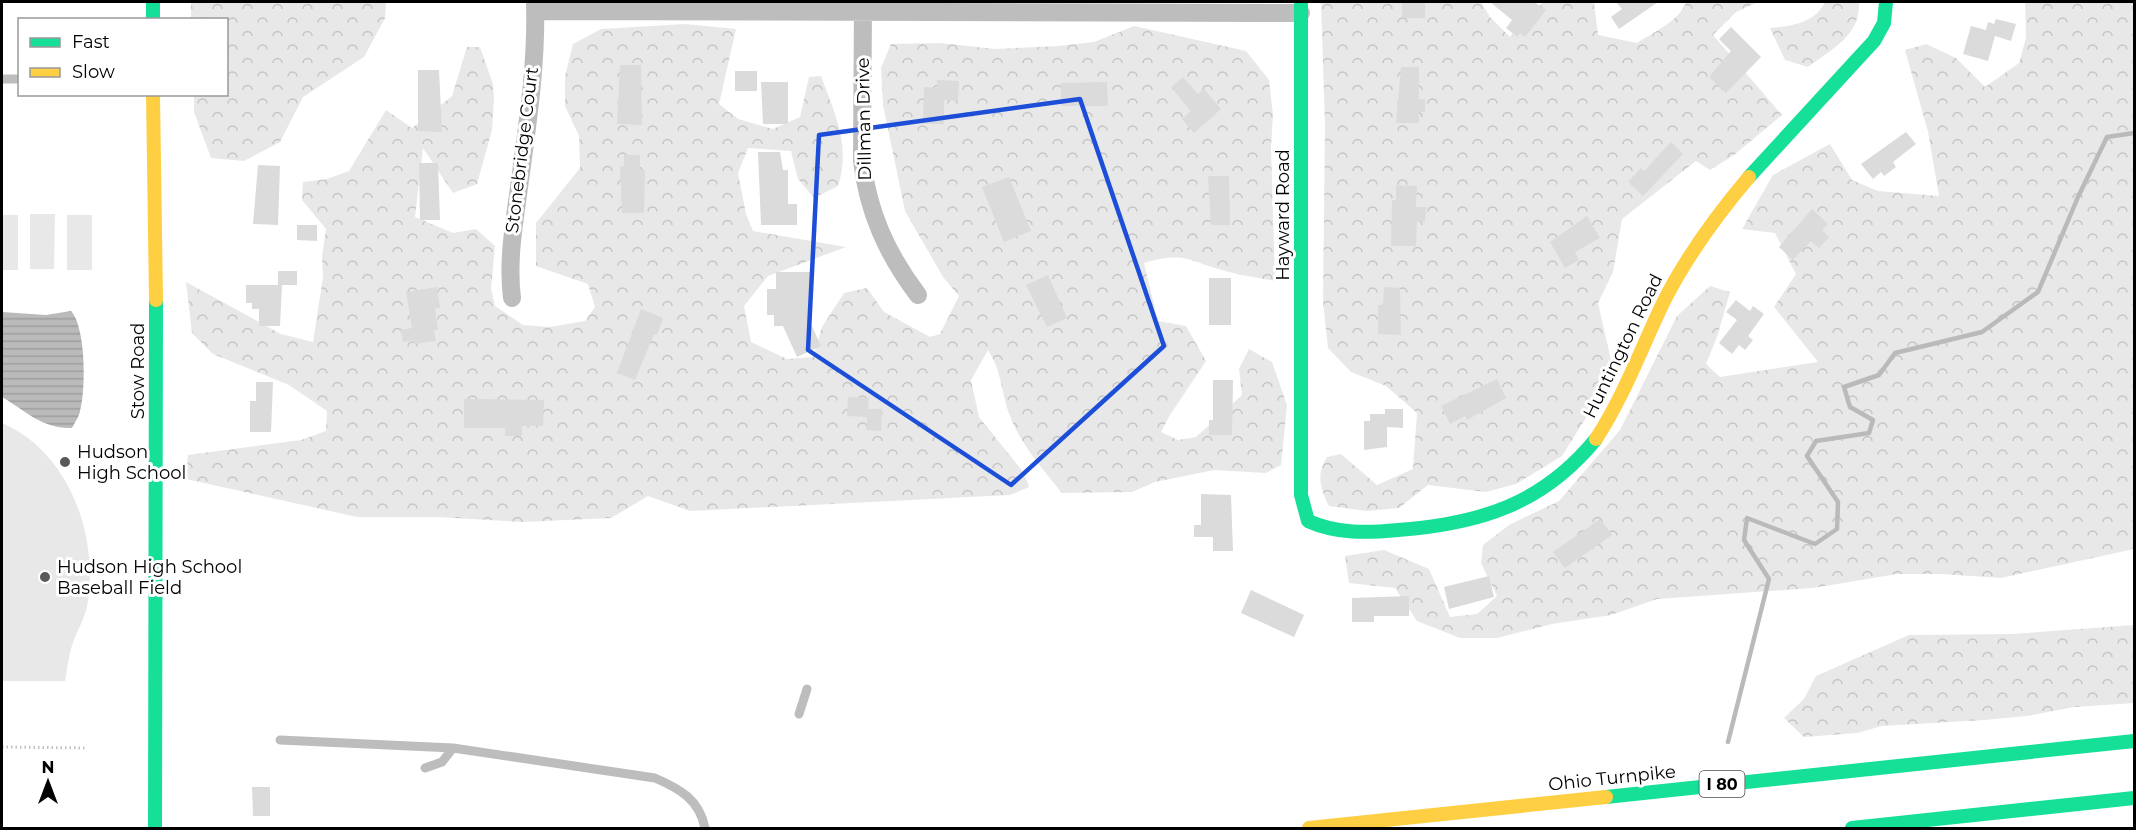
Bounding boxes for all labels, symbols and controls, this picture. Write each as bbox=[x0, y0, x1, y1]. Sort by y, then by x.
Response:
legend bbox=[18, 18, 228, 96]
text: Fast bbox=[72, 31, 110, 53]
street label: Dillman Drive bbox=[852, 57, 876, 181]
text: Slow bbox=[72, 61, 115, 83]
street label: Stonebridge Court bbox=[501, 66, 543, 234]
street label: Hayward Road bbox=[1272, 149, 1294, 281]
street label: Huntington Road bbox=[1579, 270, 1667, 422]
street label: Stow Road bbox=[127, 323, 149, 419]
place label: Hudson High School bbox=[77, 441, 186, 484]
marker: Hudson High School bbox=[58, 455, 72, 469]
place label: Hudson High School Baseball Field bbox=[57, 556, 242, 599]
marker: Hudson High School Baseball Field bbox=[38, 570, 52, 584]
north arrow bbox=[18, 752, 78, 812]
text: N bbox=[42, 758, 54, 777]
street label: Ohio Turnpike bbox=[1547, 760, 1677, 796]
road number: I 80 bbox=[1700, 771, 1744, 797]

